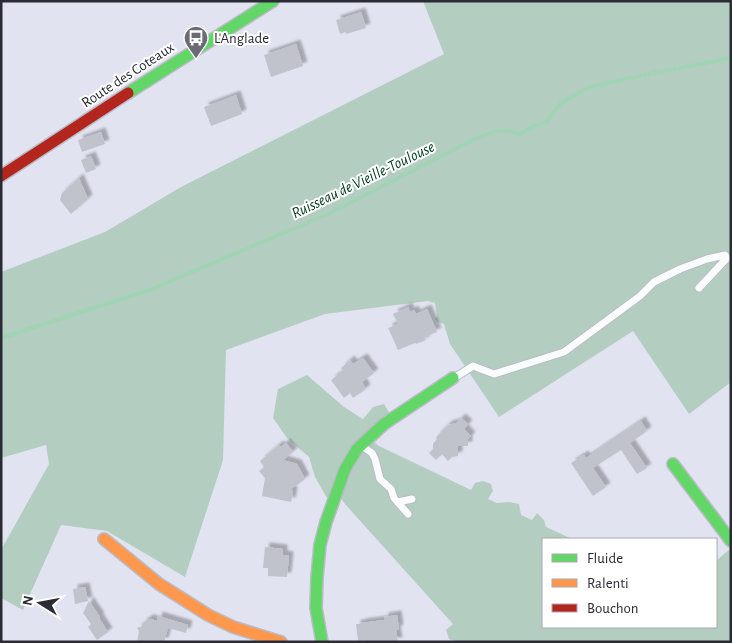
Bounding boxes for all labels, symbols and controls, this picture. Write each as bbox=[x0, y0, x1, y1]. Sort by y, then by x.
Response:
bus stop icon: L'Anglade bbox=[183, 25, 209, 59]
place label: L'Anglade bbox=[214, 31, 269, 46]
street label: Route des Coteaux bbox=[79, 39, 177, 110]
water label: Ruisseau de Vieille-Toulouse bbox=[289, 138, 437, 222]
legend bbox=[542, 538, 717, 628]
text: Fluide bbox=[587, 551, 623, 566]
text: Ralenti bbox=[587, 576, 629, 591]
north arrow bbox=[15, 578, 65, 628]
text: N bbox=[20, 595, 36, 607]
text: Bouchon bbox=[587, 601, 638, 616]

